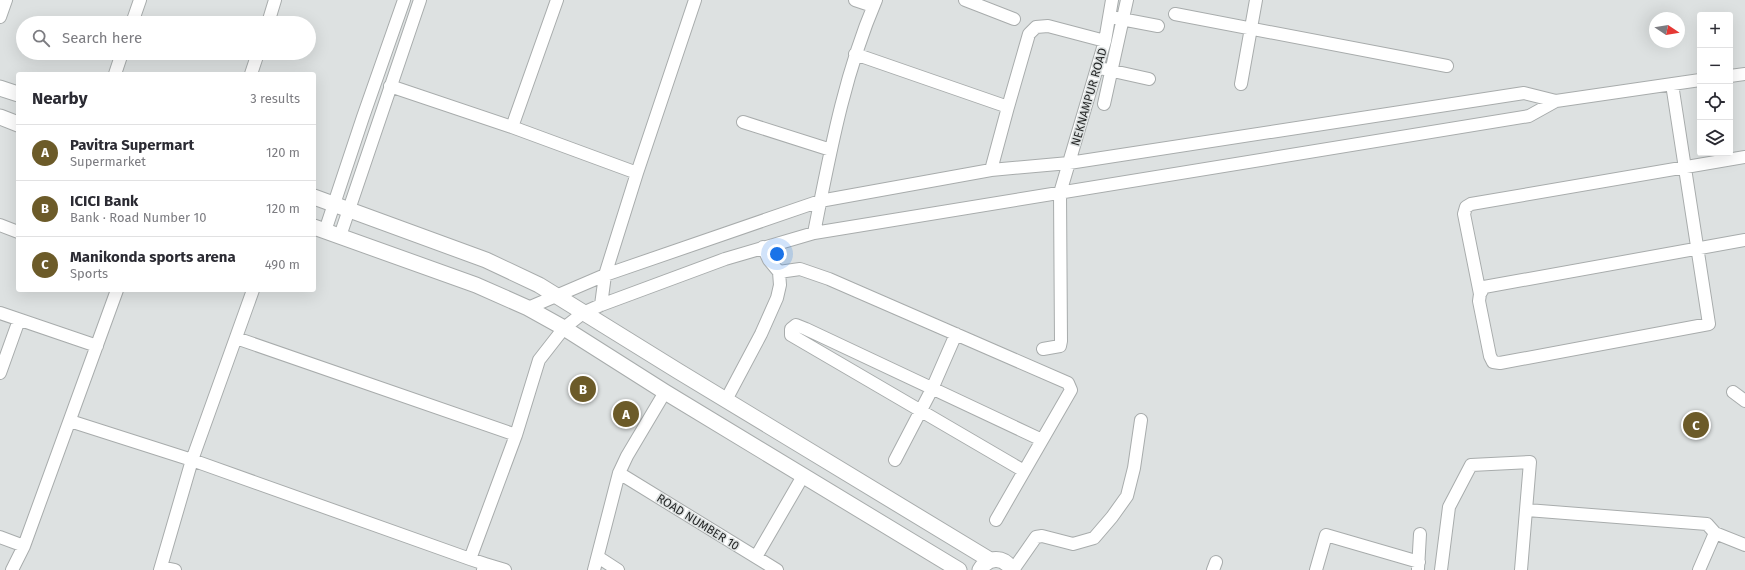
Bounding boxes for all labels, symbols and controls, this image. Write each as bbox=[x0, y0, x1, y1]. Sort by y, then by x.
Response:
north arrow bbox=[1649, 12, 1685, 48]
map controls bbox=[1697, 12, 1733, 156]
button: + bbox=[1697, 12, 1733, 48]
search box bbox=[16, 16, 316, 60]
icon: search bbox=[30, 27, 52, 49]
text: Search here bbox=[62, 29, 142, 47]
street label: NEKNAMPUR ROAD bbox=[1068, 46, 1110, 148]
button: − bbox=[1697, 48, 1733, 84]
button: locate bbox=[1697, 84, 1733, 120]
text: Nearby bbox=[32, 88, 87, 109]
text: 3 results bbox=[250, 91, 300, 106]
button: layers bbox=[1697, 120, 1733, 156]
text: Pavitra Supermart bbox=[70, 136, 194, 154]
text: A bbox=[41, 145, 49, 160]
text: 120 m bbox=[266, 145, 300, 160]
text: Supermarket bbox=[70, 154, 146, 169]
text: ICICI Bank bbox=[70, 192, 138, 210]
text: B bbox=[41, 201, 49, 216]
text: 120 m bbox=[266, 201, 300, 216]
text: Bank · Road Number 10 bbox=[70, 210, 206, 225]
your location bbox=[767, 244, 787, 264]
text: Manikonda sports arena bbox=[70, 248, 236, 266]
text: C bbox=[41, 257, 49, 272]
text: 490 m bbox=[265, 257, 300, 272]
text: Sports bbox=[70, 266, 108, 281]
pin: B bbox=[570, 374, 596, 404]
pin: A bbox=[613, 399, 639, 429]
pin: C bbox=[1683, 410, 1709, 440]
street label: ROAD NUMBER 10 bbox=[654, 491, 742, 553]

